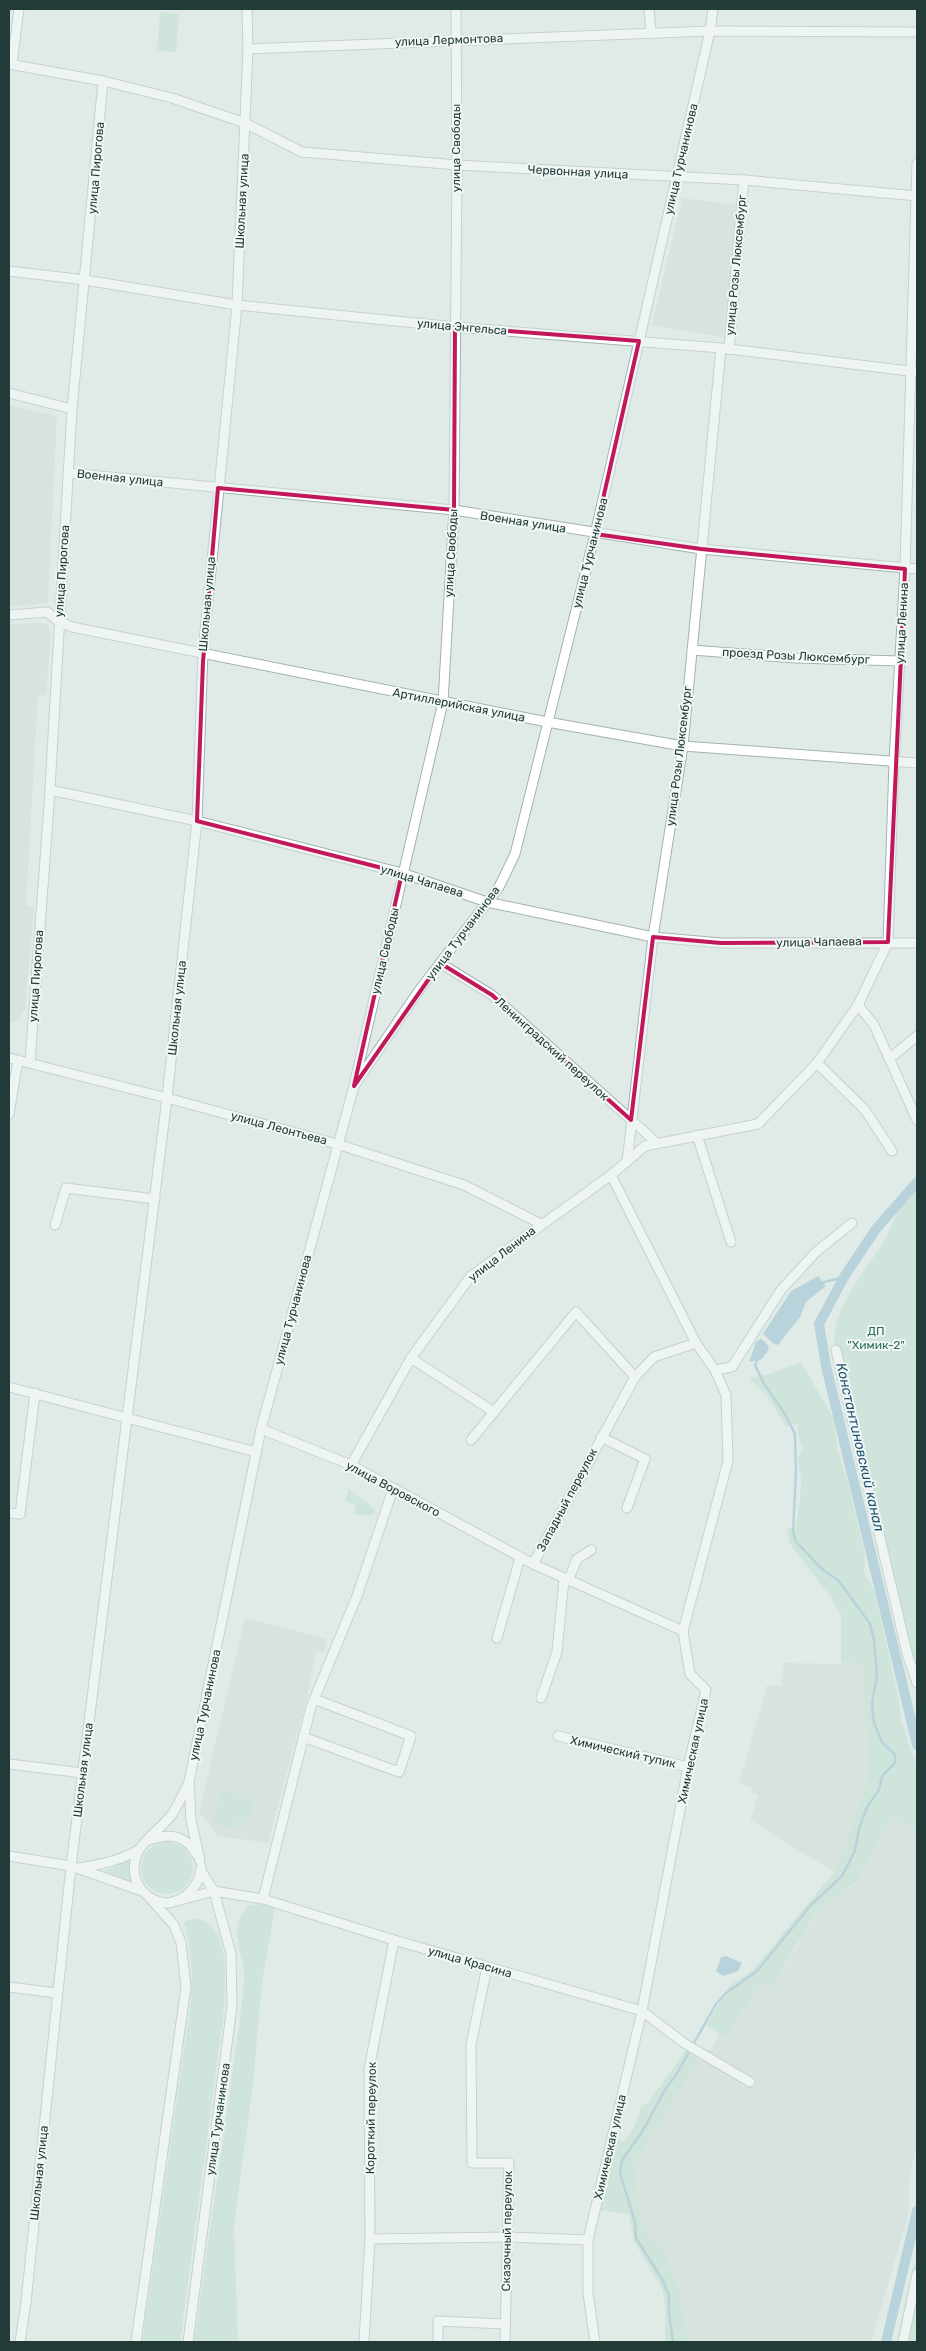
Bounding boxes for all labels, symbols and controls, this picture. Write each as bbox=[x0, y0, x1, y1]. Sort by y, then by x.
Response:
street label: улица Лермонтова bbox=[395, 31, 503, 49]
street label: улица Турчанинова bbox=[661, 102, 701, 216]
street label: улица Свободы bbox=[449, 104, 463, 192]
street label: улица Пирогова bbox=[85, 121, 107, 215]
street label: Школьная улица bbox=[233, 153, 251, 249]
street label: Червонная улица bbox=[527, 162, 629, 182]
street label: улица Розы Люксембург bbox=[723, 193, 749, 336]
street label: улица Энгельса bbox=[416, 316, 508, 338]
street label: Военная улица bbox=[76, 466, 164, 490]
street label: улица Турчанинова bbox=[569, 496, 611, 610]
street label: улица Свободы bbox=[442, 508, 460, 598]
street label: Военная улица bbox=[479, 508, 567, 536]
street label: улица Пирогова bbox=[52, 524, 72, 618]
street label: Школьная улица bbox=[196, 556, 218, 652]
street label: улица Ленина bbox=[893, 582, 911, 664]
street label: проезд Розы Люксембург bbox=[722, 645, 871, 667]
street label: улица Розы Люксембург bbox=[663, 684, 695, 827]
street label: Артиллерийская улица bbox=[392, 685, 526, 725]
street label: улица Чапаева bbox=[379, 862, 465, 900]
street label: улица Турчанинова bbox=[423, 883, 503, 983]
street label: улица Свободы bbox=[368, 906, 402, 996]
street label: улица Пирогова bbox=[26, 929, 46, 1023]
street label: улица Чапаева bbox=[776, 934, 862, 950]
street label: Школьная улица bbox=[165, 960, 189, 1056]
street label: Ленинградский переулок bbox=[492, 994, 612, 1104]
street label: улица Леонтьева bbox=[229, 1108, 329, 1148]
street label: улица Ленина bbox=[466, 1223, 538, 1285]
street label: улица Турчанинова bbox=[272, 1253, 314, 1367]
park label: ДП "Химик-2" bbox=[847, 1324, 905, 1352]
water label: Константиновский канал bbox=[832, 1361, 888, 1533]
street label: Западный переулок bbox=[534, 1445, 600, 1554]
street label: улица Воровского bbox=[343, 1458, 443, 1520]
street label: улица Турчанинова bbox=[186, 1648, 224, 1762]
street label: Химическая улица bbox=[675, 1697, 711, 1805]
street label: Школьная улица bbox=[70, 1722, 96, 1818]
street label: Химический тупик bbox=[569, 1733, 678, 1771]
street label: улица Красина bbox=[426, 1943, 514, 1981]
street label: Короткий переулок bbox=[363, 2061, 379, 2174]
street label: улица Турчанинова bbox=[203, 2062, 233, 2176]
street label: Химическая улица bbox=[591, 2093, 629, 2201]
street label: Школьная улица bbox=[27, 2125, 51, 2221]
street label: Сказочный переулок bbox=[499, 2170, 515, 2291]

